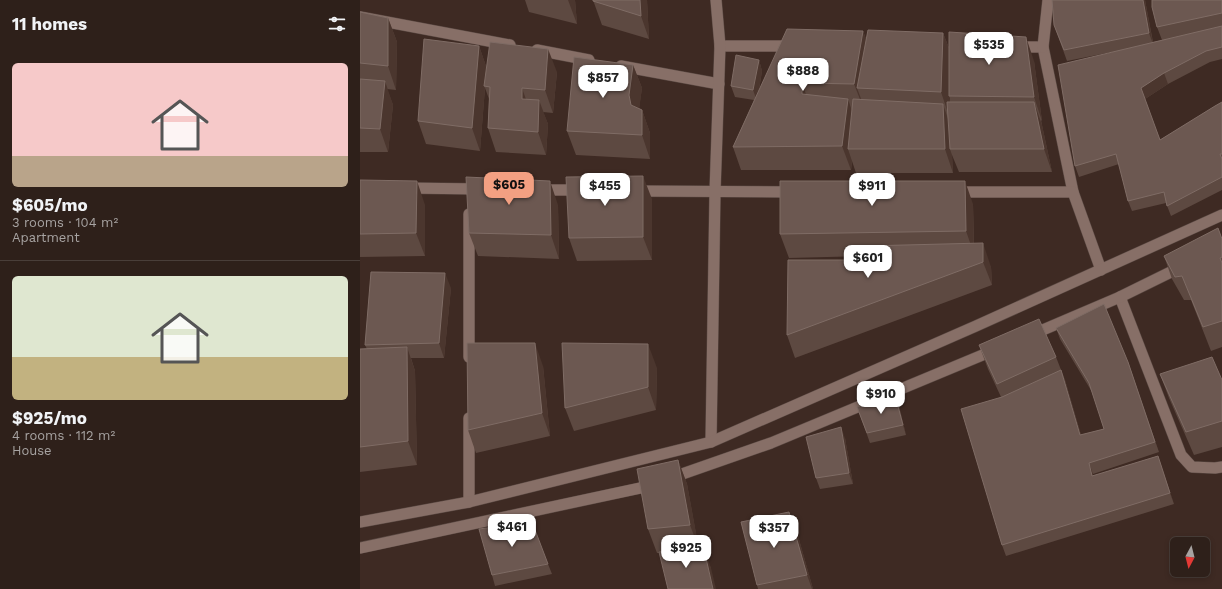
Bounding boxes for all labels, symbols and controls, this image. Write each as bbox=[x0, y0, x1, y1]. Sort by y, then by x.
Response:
icon: filters bbox=[326, 13, 348, 35]
text: 11 homes bbox=[12, 14, 87, 34]
pin: $535 bbox=[965, 32, 1013, 66]
text: $535 bbox=[973, 37, 1005, 52]
pin: $888 bbox=[779, 58, 827, 92]
text: $888 bbox=[787, 63, 819, 78]
pin: $857 bbox=[579, 65, 627, 99]
text: $857 bbox=[587, 70, 619, 85]
icon: home bbox=[144, 89, 216, 161]
pin: $605 bbox=[485, 172, 533, 206]
pin: $455 bbox=[581, 173, 629, 207]
pin: $911 bbox=[848, 173, 896, 207]
text: $605 bbox=[493, 177, 525, 192]
text: $455 bbox=[589, 178, 621, 193]
text: $911 bbox=[858, 178, 886, 193]
text: $605/mo bbox=[12, 195, 88, 215]
text: 3 rooms · 104 m² bbox=[12, 215, 118, 230]
text: Apartment bbox=[12, 230, 80, 245]
pin: $601 bbox=[844, 245, 892, 279]
text: $601 bbox=[853, 250, 883, 265]
icon: home bbox=[144, 302, 216, 374]
pin: $910 bbox=[857, 381, 905, 415]
text: $910 bbox=[866, 386, 896, 401]
text: $925/mo bbox=[12, 408, 87, 428]
text: 4 rooms · 112 m² bbox=[12, 428, 115, 443]
text: House bbox=[12, 443, 52, 458]
pin: $461 bbox=[488, 514, 536, 548]
pin: $357 bbox=[750, 515, 798, 549]
text: $461 bbox=[497, 519, 527, 534]
text: $357 bbox=[758, 520, 790, 535]
pin: $925 bbox=[662, 535, 710, 569]
north arrow bbox=[1170, 537, 1210, 577]
map controls bbox=[1170, 537, 1210, 577]
text: $925 bbox=[670, 540, 702, 555]

